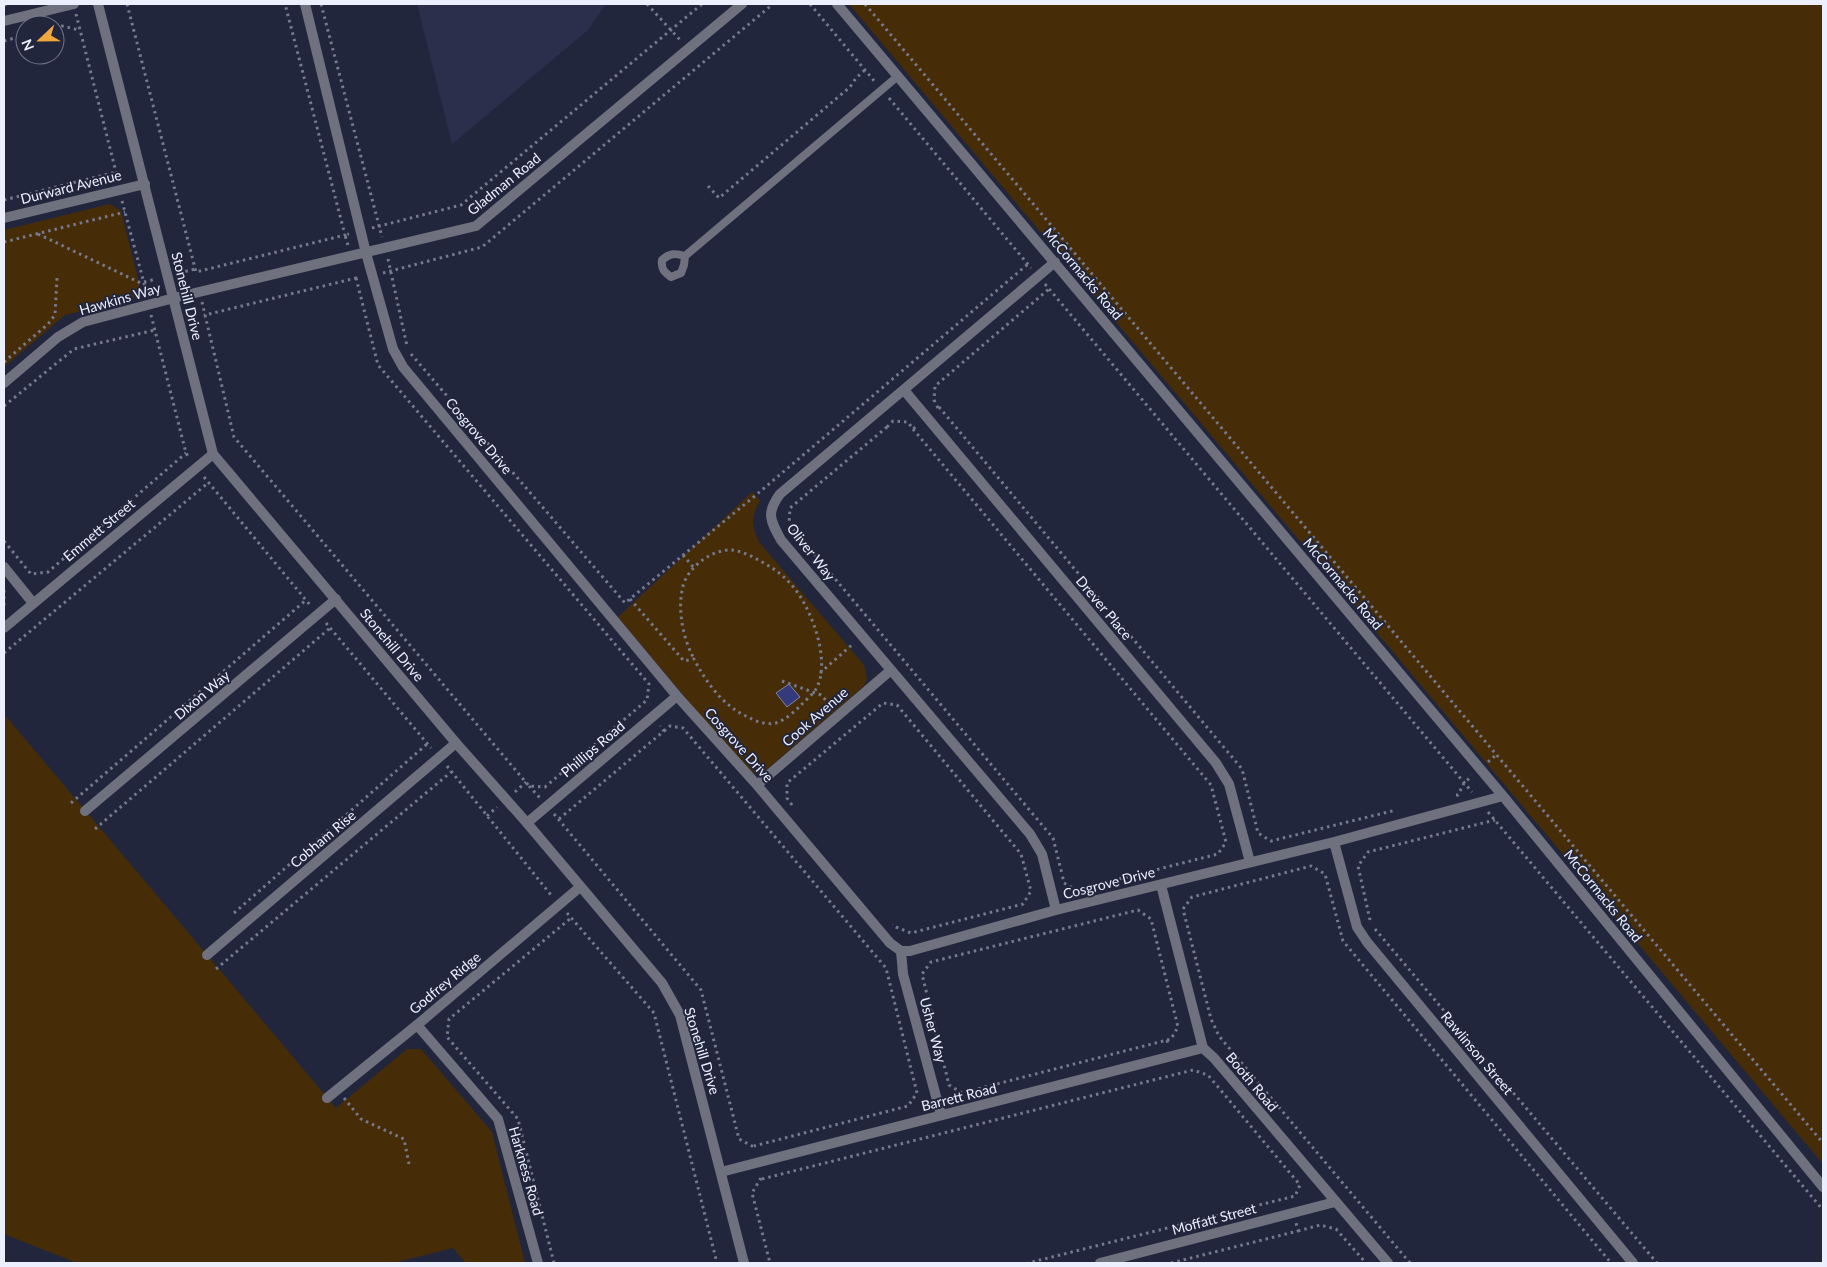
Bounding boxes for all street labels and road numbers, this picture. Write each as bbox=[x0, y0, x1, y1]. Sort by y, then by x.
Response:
street label: Gladman Road bbox=[464, 149, 544, 218]
street label: Durward Avenue bbox=[19, 166, 123, 207]
street label: McCormacks Road bbox=[1040, 224, 1127, 323]
street label: Stonehill Drive bbox=[168, 250, 207, 342]
street label: Hawkins Way bbox=[77, 279, 163, 318]
street label: Cosgrove Drive bbox=[443, 394, 516, 477]
street label: Emmett Street bbox=[59, 495, 138, 565]
street label: Oliver Way bbox=[784, 520, 840, 584]
street label: McCormacks Road bbox=[1300, 534, 1387, 633]
street label: Drever Place bbox=[1073, 572, 1136, 643]
street label: Stonehill Drive bbox=[357, 605, 428, 685]
street label: Dixon Way bbox=[170, 666, 234, 723]
street label: Cook Avenue bbox=[778, 683, 851, 750]
street label: Cosgrove Drive bbox=[701, 704, 777, 785]
street label: Phillips Road bbox=[557, 717, 628, 780]
street label: Cobham Rise bbox=[286, 806, 359, 871]
street label: McCormacks Road bbox=[1561, 846, 1646, 946]
street label: Cosgrove Drive bbox=[1061, 863, 1157, 902]
street label: Godfrey Ridge bbox=[406, 948, 484, 1017]
street label: Usher Way bbox=[917, 995, 951, 1065]
street label: Stonehill Drive bbox=[681, 1005, 724, 1096]
street label: Rawlinson Street bbox=[1438, 1008, 1517, 1098]
street label: Booth Road bbox=[1223, 1049, 1282, 1115]
street label: Barrett Road bbox=[919, 1079, 998, 1114]
street label: Harkness Road bbox=[506, 1124, 547, 1217]
street label: Moffatt Street bbox=[1170, 1199, 1258, 1238]

